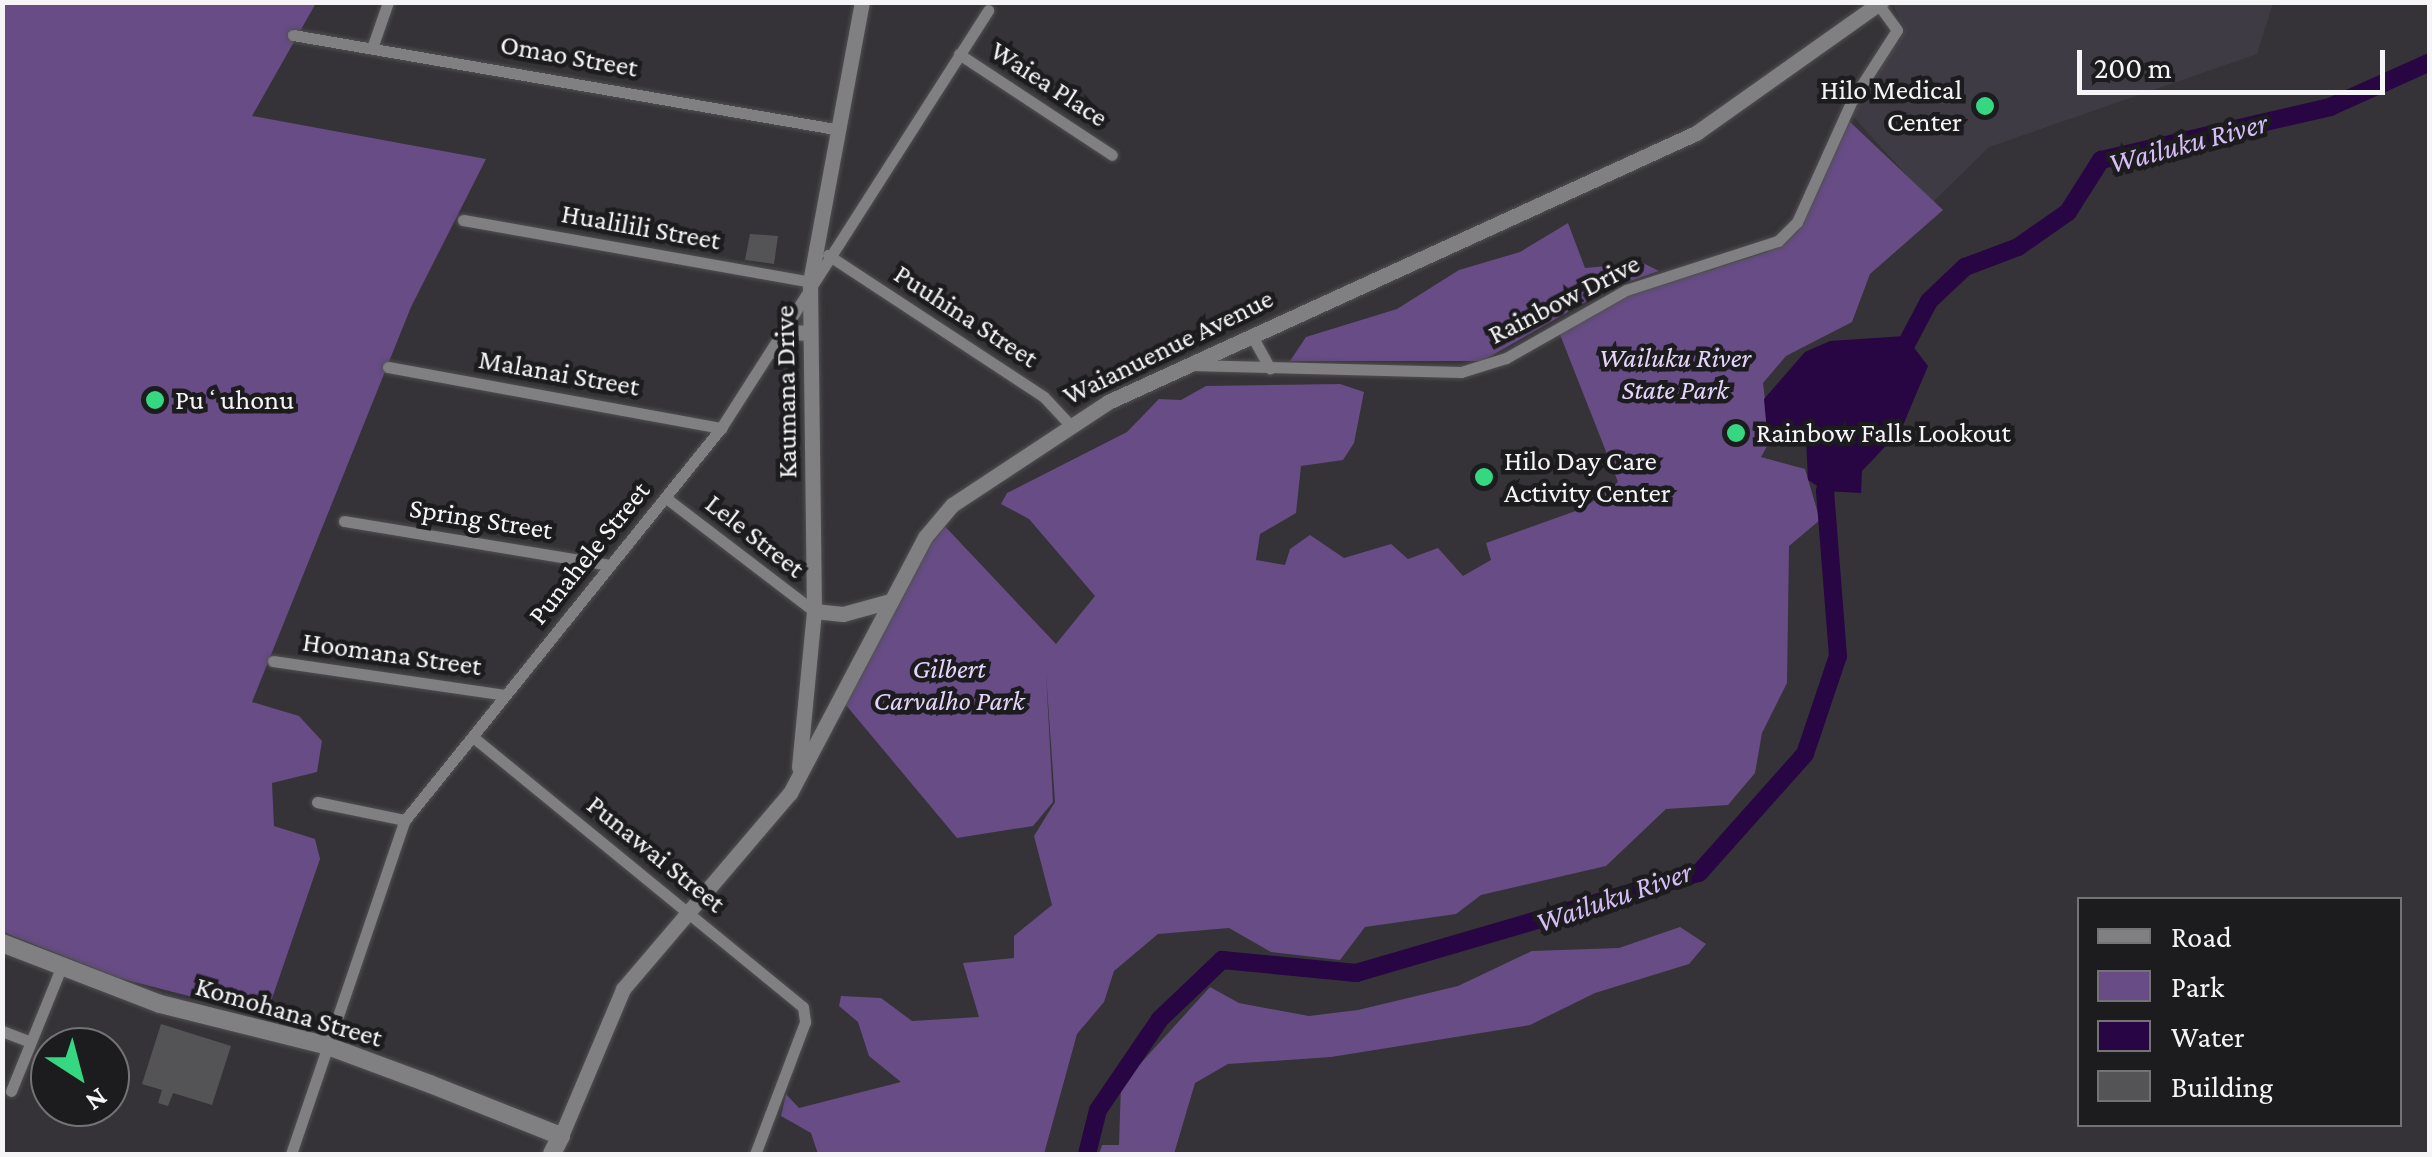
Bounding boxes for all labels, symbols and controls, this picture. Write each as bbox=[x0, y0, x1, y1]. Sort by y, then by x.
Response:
street label: Omao Street bbox=[498, 27, 640, 85]
scale bar bbox=[2082, 30, 2390, 92]
street label: Waiea Place bbox=[984, 34, 1114, 134]
text: 200 m bbox=[2094, 51, 2172, 84]
place label: Hilo Medical Center bbox=[1820, 73, 1962, 139]
marker: Hilo Medical Center bbox=[1972, 93, 1998, 119]
water label: Wailuku River bbox=[2105, 105, 2271, 181]
street label: Hualilili Street bbox=[559, 196, 723, 258]
street label: Rainbow Drive bbox=[1483, 246, 1645, 352]
street label: Puuhina Street bbox=[888, 257, 1044, 375]
street label: Waianuenue Avenue bbox=[1057, 282, 1279, 412]
street label: Kaumana Drive bbox=[768, 305, 804, 479]
park label: Wailuku River State Park bbox=[1599, 341, 1751, 407]
street label: Malanai Street bbox=[476, 342, 642, 404]
place label: Puʻuhonu bbox=[175, 383, 294, 417]
marker: Puʻuhonu bbox=[144, 389, 166, 411]
place label: Rainbow Falls Lookout bbox=[1756, 416, 2011, 450]
marker: Rainbow Falls Lookout bbox=[1725, 422, 1747, 444]
place label: Hilo Day Care Activity Center bbox=[1504, 444, 1671, 510]
marker: Hilo Day Care Activity Center bbox=[1473, 466, 1495, 488]
street label: Punahele Street bbox=[521, 475, 657, 631]
street label: Lele Street bbox=[699, 487, 811, 585]
street label: Spring Street bbox=[407, 491, 555, 547]
street label: Hoomana Street bbox=[300, 625, 484, 683]
park label: Gilbert Carvalho Park bbox=[874, 652, 1024, 718]
street label: Punawai Street bbox=[580, 788, 732, 920]
water label: Wailuku River bbox=[1531, 853, 1697, 941]
legend bbox=[2077, 897, 2402, 1127]
text: Road bbox=[2171, 920, 2232, 953]
street label: Komohana Street bbox=[192, 969, 386, 1055]
text: Park bbox=[2171, 970, 2224, 1003]
text: Water bbox=[2171, 1020, 2245, 1053]
north arrow bbox=[30, 1027, 130, 1127]
text: Building bbox=[2171, 1070, 2273, 1103]
text: N bbox=[80, 1082, 114, 1118]

